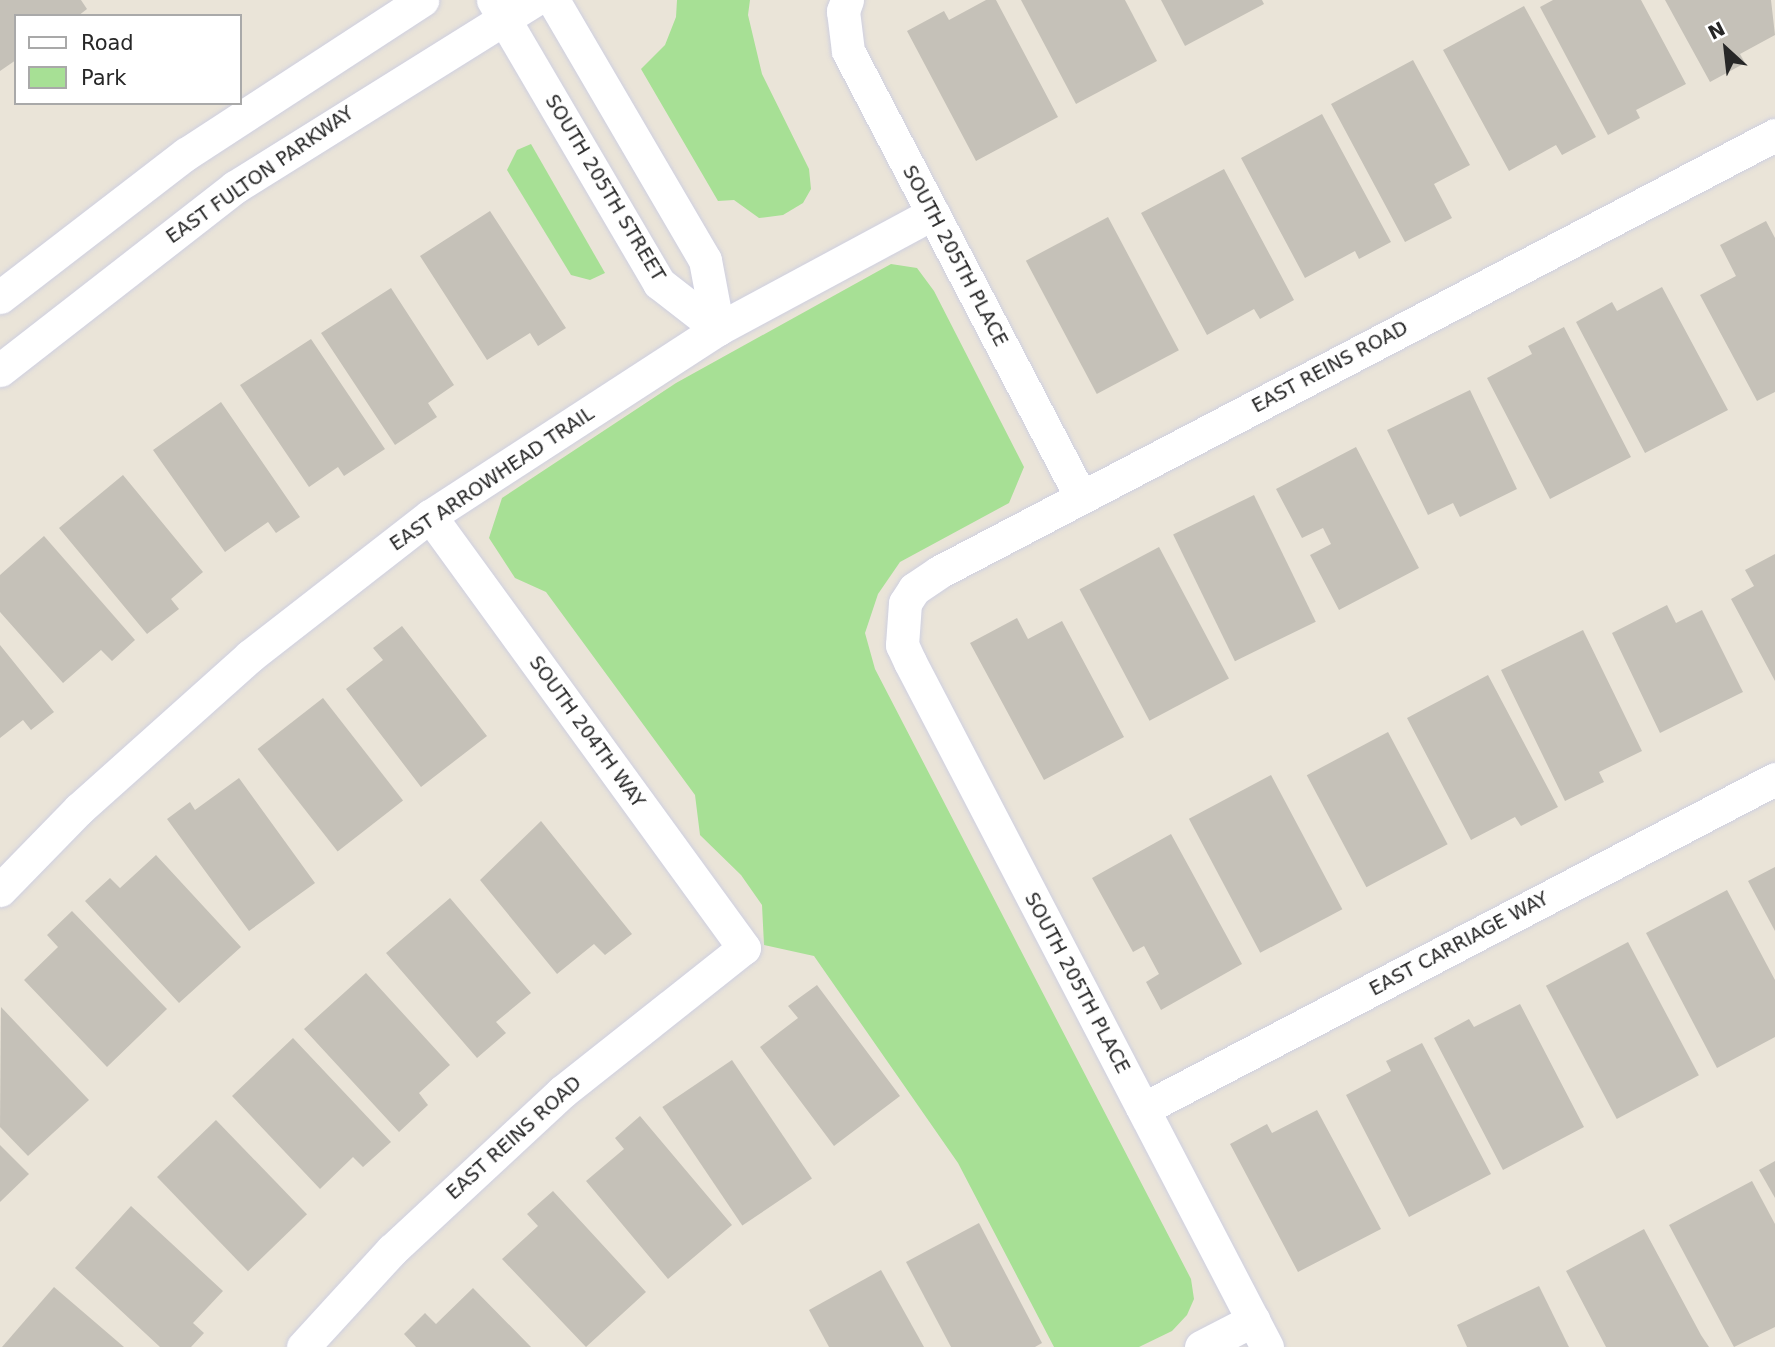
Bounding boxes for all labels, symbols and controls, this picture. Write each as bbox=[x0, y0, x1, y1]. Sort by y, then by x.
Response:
legend bbox=[14, 14, 242, 105]
north arrow bbox=[1691, 14, 1761, 84]
text: N bbox=[1704, 17, 1729, 44]
text: Road bbox=[81, 31, 134, 55]
text: Park bbox=[81, 66, 126, 90]
street label: SOUTH 205TH STREET bbox=[540, 91, 670, 285]
street label: EAST FULTON PARKWAY bbox=[162, 102, 358, 248]
street label: SOUTH 205TH PLACE bbox=[898, 162, 1012, 350]
street label: EAST REINS ROAD bbox=[1248, 316, 1412, 418]
street label: EAST ARROWHEAD TRAIL bbox=[386, 402, 598, 556]
street label: SOUTH 204TH WAY bbox=[524, 652, 650, 812]
street label: EAST CARRIAGE WAY bbox=[1366, 887, 1552, 1001]
street label: SOUTH 205TH PLACE bbox=[1020, 889, 1134, 1077]
street label: EAST REINS ROAD bbox=[442, 1072, 586, 1204]

